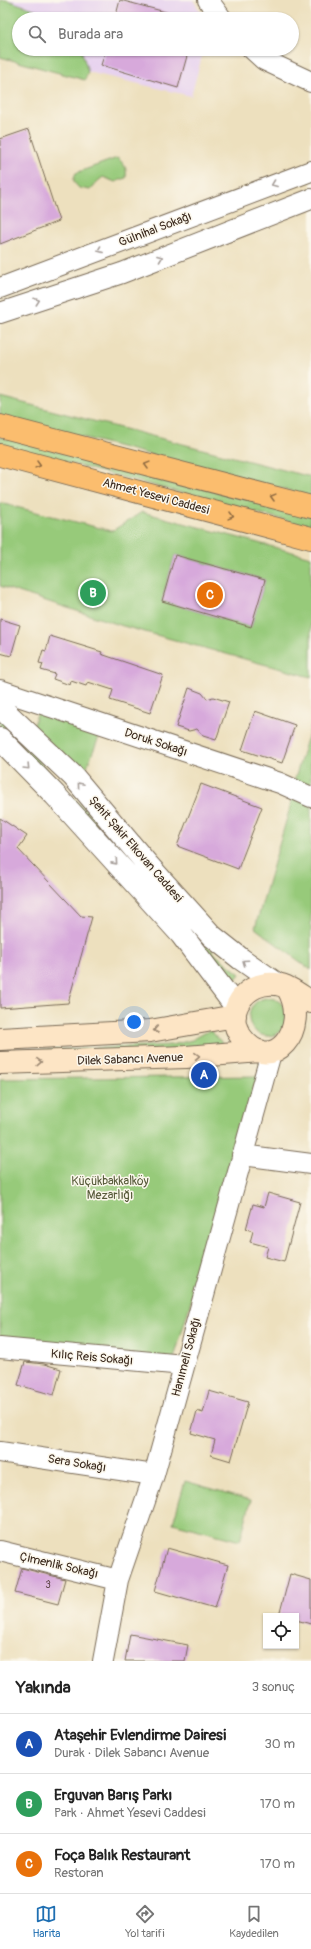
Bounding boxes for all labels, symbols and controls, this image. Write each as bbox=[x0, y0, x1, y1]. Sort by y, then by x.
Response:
search box bbox=[12, 12, 299, 56]
icon: search bbox=[26, 23, 48, 45]
text: Burada ara bbox=[58, 25, 123, 44]
one-way arrow bbox=[271, 180, 278, 188]
street label: Gülnihal Sokağı bbox=[117, 209, 194, 250]
one-way arrow bbox=[97, 245, 104, 253]
one-way arrow bbox=[155, 255, 163, 263]
one-way arrow bbox=[33, 297, 40, 306]
one-way arrow bbox=[34, 460, 41, 468]
one-way arrow bbox=[144, 461, 151, 469]
street label: Ahmet Yesevi Caddesi bbox=[101, 475, 211, 518]
one-way arrow bbox=[270, 493, 277, 502]
one-way arrow bbox=[228, 512, 234, 520]
pin: B bbox=[80, 578, 106, 608]
pin: C bbox=[197, 580, 223, 610]
street label: Doruk Sokağı bbox=[122, 725, 189, 760]
one-way arrow bbox=[22, 762, 30, 770]
one-way arrow bbox=[78, 782, 85, 790]
street label: Şehit Şakir Elkovan Caddesi bbox=[85, 793, 186, 906]
one-way arrow bbox=[111, 857, 118, 865]
one-way arrow bbox=[242, 959, 249, 967]
your location bbox=[124, 1012, 144, 1032]
one-way arrow bbox=[152, 1025, 159, 1034]
street label: Dilek Sabancı Avenue bbox=[77, 1050, 183, 1069]
one-way arrow bbox=[194, 1051, 200, 1060]
one-way arrow bbox=[36, 1058, 42, 1067]
pin: A bbox=[191, 1060, 217, 1090]
park label: Küçükbakkalköy Mezarlığı bbox=[71, 1174, 149, 1203]
street label: Hanımeli Sokağı bbox=[169, 1316, 204, 1398]
street label: Kılıç Reis Sokağı bbox=[50, 1346, 134, 1369]
street label: Sera Sokağı bbox=[47, 1451, 107, 1476]
street label: Çimenlik Sokağı bbox=[18, 1549, 100, 1582]
house number: 3 bbox=[45, 1579, 51, 1591]
map controls bbox=[263, 1613, 299, 1649]
button: locate bbox=[263, 1613, 299, 1649]
text: Yakında bbox=[16, 1677, 71, 1698]
text: 3 sonuç bbox=[252, 1679, 295, 1695]
text: Ataşehir Evlendirme Dairesi bbox=[54, 1726, 226, 1745]
text: A bbox=[25, 1736, 33, 1752]
text: 30 m bbox=[265, 1736, 295, 1752]
text: Durak · Dilek Sabancı Avenue bbox=[54, 1745, 209, 1761]
text: Erguvan Barış Parkı bbox=[54, 1786, 172, 1805]
text: B bbox=[25, 1796, 33, 1812]
text: 170 m bbox=[260, 1796, 295, 1812]
text: Park · Ahmet Yesevi Caddesi bbox=[54, 1805, 206, 1821]
text: Foça Balık Restaurant bbox=[54, 1846, 190, 1865]
text: C bbox=[25, 1856, 33, 1872]
text: 170 m bbox=[260, 1856, 295, 1872]
text: Restoran bbox=[54, 1865, 104, 1881]
tab: Harita bbox=[32, 1903, 60, 1940]
tab: Yol tarifi bbox=[125, 1903, 165, 1940]
tab: Kaydedilen bbox=[229, 1903, 279, 1940]

